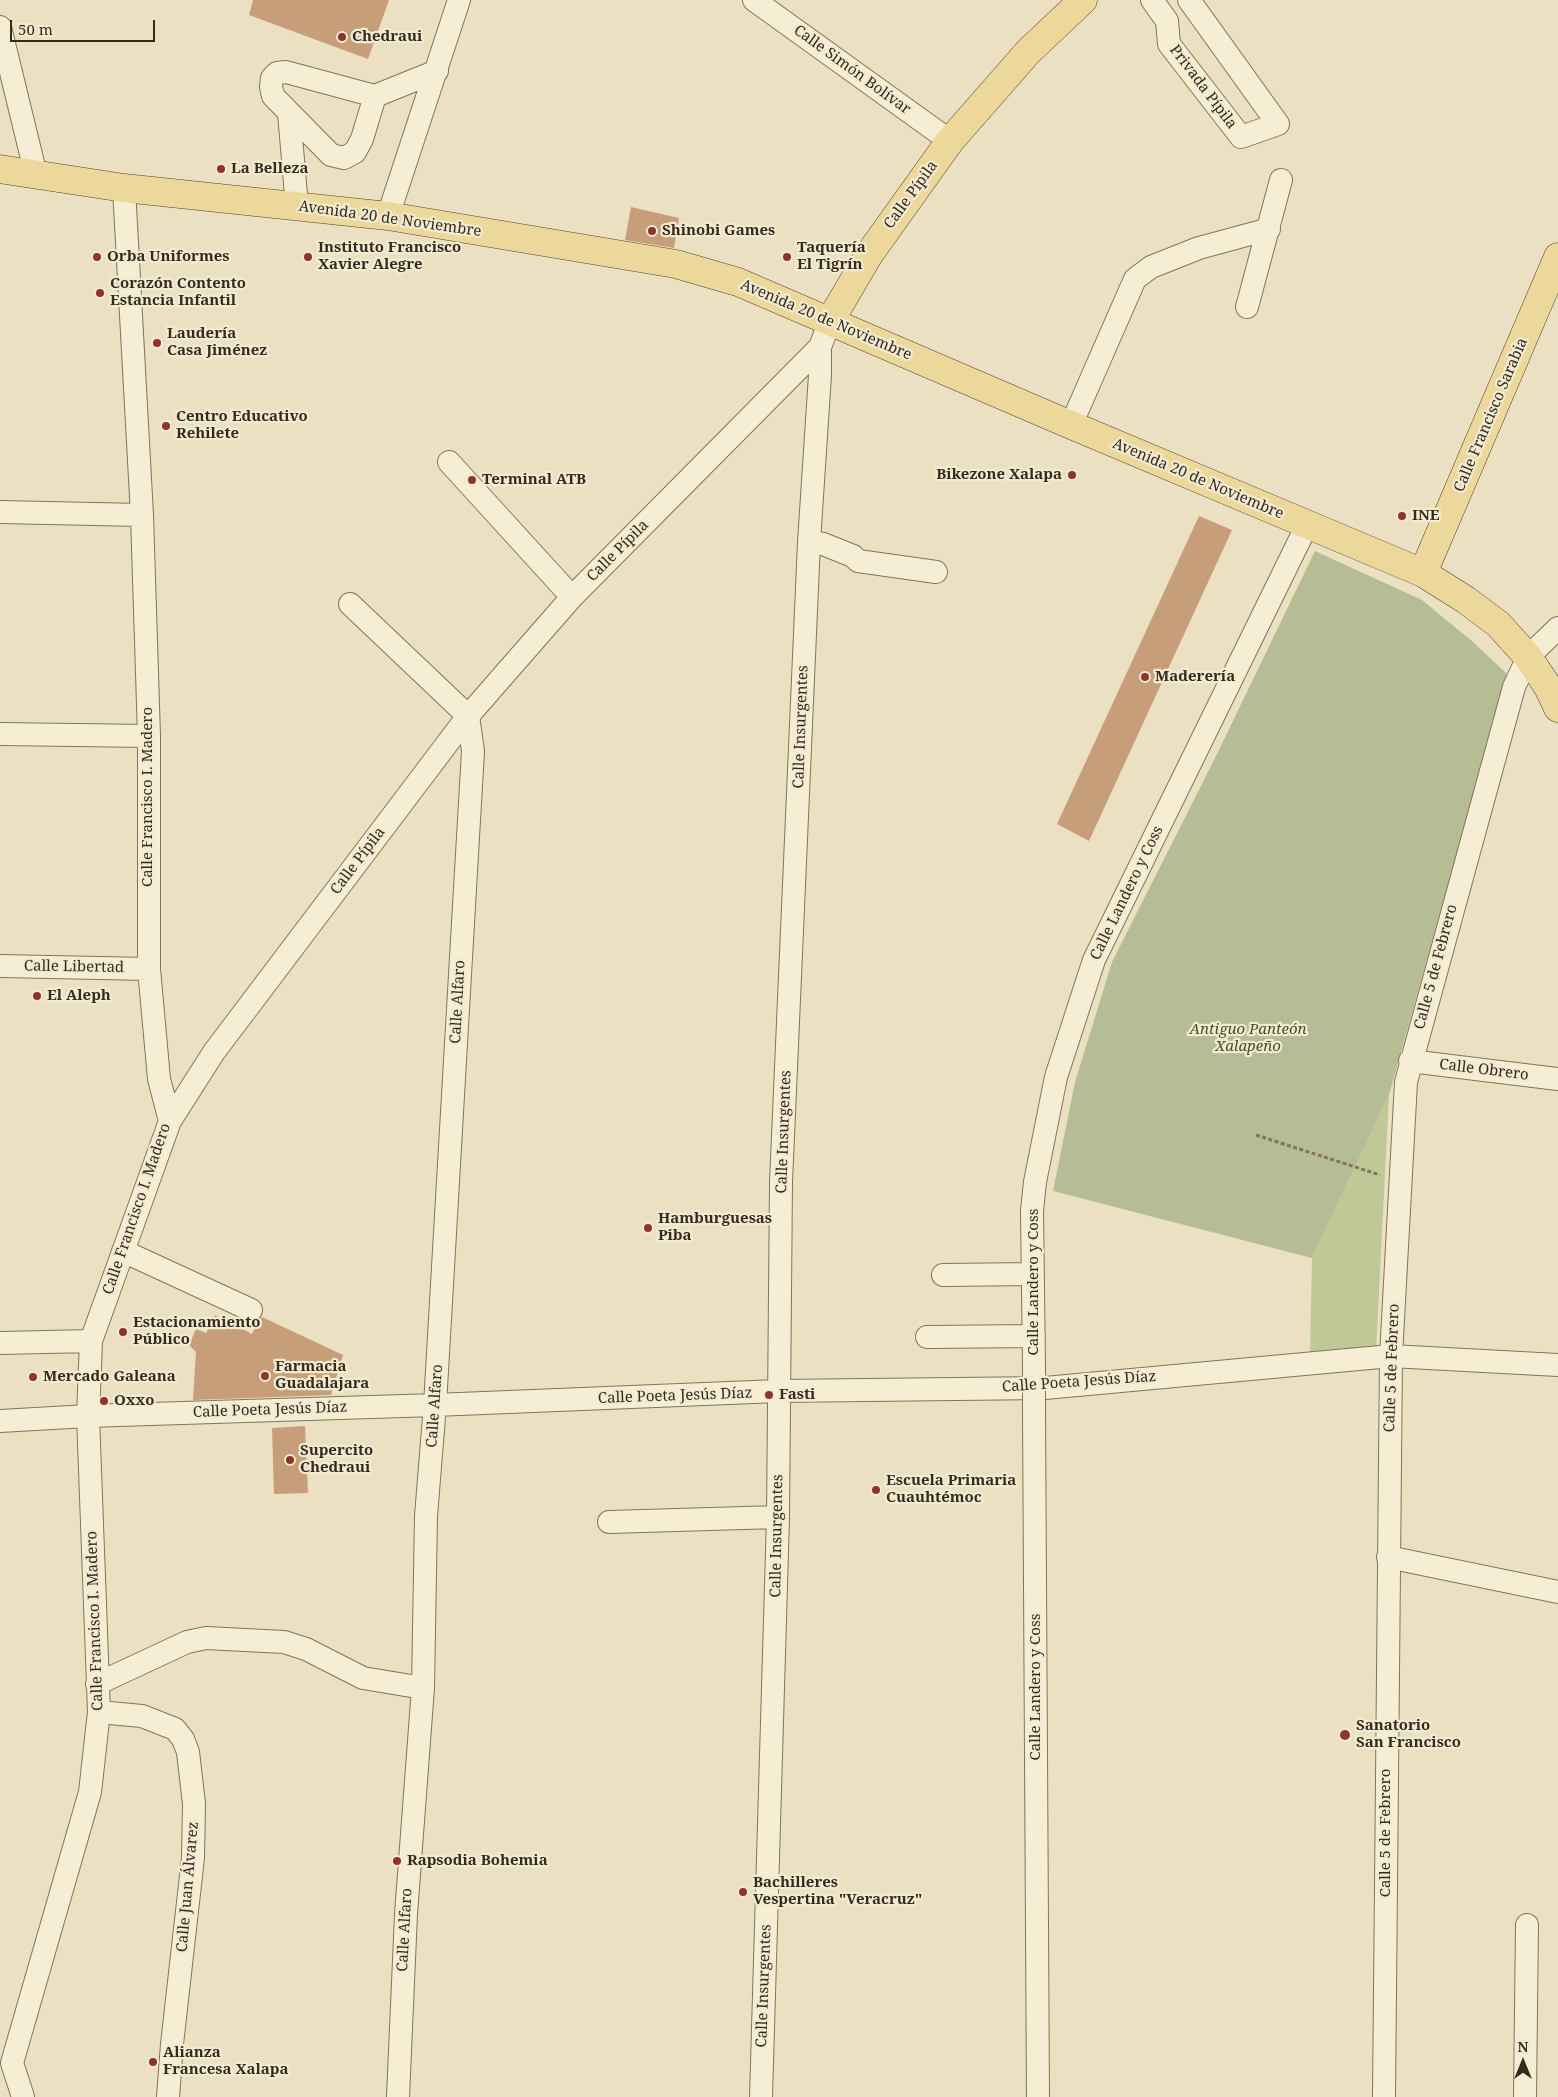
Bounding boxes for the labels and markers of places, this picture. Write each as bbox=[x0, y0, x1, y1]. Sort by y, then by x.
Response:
place label: Chedraui bbox=[352, 28, 422, 46]
marker: Chedraui bbox=[336, 31, 348, 43]
place label: La Belleza bbox=[231, 160, 308, 178]
marker: La Belleza bbox=[215, 163, 227, 175]
place label: Shinobi Games bbox=[662, 222, 775, 240]
marker: Shinobi Games bbox=[646, 225, 658, 237]
place label: Instituto Francisco Xavier Alegre bbox=[318, 239, 461, 274]
place label: Taquería El Tigrín bbox=[797, 239, 866, 274]
place label: Orba Uniformes bbox=[107, 248, 230, 266]
marker: Orba Uniformes bbox=[91, 251, 103, 263]
marker: Instituto Francisco Xavier Alegre bbox=[302, 251, 314, 263]
marker: Taquería El Tigrín bbox=[781, 251, 793, 263]
place label: Corazón Contento Estancia Infantil bbox=[110, 275, 246, 310]
marker: Corazón Contento Estancia Infantil bbox=[94, 287, 106, 299]
place label: Laudería Casa Jiménez bbox=[167, 325, 267, 360]
marker: Laudería Casa Jiménez bbox=[151, 337, 163, 349]
place label: Centro Educativo Rehilete bbox=[176, 408, 308, 443]
marker: Centro Educativo Rehilete bbox=[160, 420, 172, 432]
place label: Bikezone Xalapa bbox=[936, 466, 1062, 484]
marker: Bikezone Xalapa bbox=[1066, 469, 1078, 481]
place label: Terminal ATB bbox=[482, 471, 586, 489]
marker: Terminal ATB bbox=[466, 474, 478, 486]
place label: INE bbox=[1412, 507, 1440, 525]
marker: INE bbox=[1396, 510, 1408, 522]
place label: Maderería bbox=[1155, 668, 1235, 686]
marker: Maderería bbox=[1139, 671, 1151, 683]
place label: El Aleph bbox=[47, 987, 111, 1005]
marker: El Aleph bbox=[31, 990, 43, 1002]
place label: Hamburguesas Piba bbox=[658, 1210, 772, 1245]
marker: Hamburguesas Piba bbox=[642, 1222, 654, 1234]
place label: Estacionamiento Público bbox=[133, 1314, 260, 1349]
marker: Estacionamiento Público bbox=[117, 1326, 129, 1338]
place label: Farmacia Guadalajara bbox=[275, 1358, 369, 1393]
place label: Mercado Galeana bbox=[43, 1368, 176, 1386]
marker: Farmacia Guadalajara bbox=[259, 1370, 271, 1382]
marker: Mercado Galeana bbox=[27, 1371, 39, 1383]
place label: Fasti bbox=[779, 1386, 815, 1404]
marker: Fasti bbox=[763, 1389, 775, 1401]
place label: Oxxo bbox=[114, 1392, 154, 1410]
marker: Oxxo bbox=[98, 1395, 110, 1407]
place label: Supercito Chedraui bbox=[300, 1442, 373, 1477]
marker: Supercito Chedraui bbox=[284, 1454, 296, 1466]
place label: Escuela Primaria Cuauhtémoc bbox=[886, 1472, 1016, 1507]
marker: Escuela Primaria Cuauhtémoc bbox=[870, 1484, 882, 1496]
place label: Sanatorio San Francisco bbox=[1356, 1717, 1461, 1752]
marker: Sanatorio San Francisco bbox=[1338, 1728, 1352, 1742]
place label: Rapsodia Bohemia bbox=[407, 1852, 548, 1870]
marker: Rapsodia Bohemia bbox=[391, 1855, 403, 1867]
place label: Bachilleres Vespertina "Veracruz" bbox=[753, 1874, 922, 1909]
marker: Bachilleres Vespertina "Veracruz" bbox=[737, 1886, 749, 1898]
place label: Alianza Francesa Xalapa bbox=[163, 2044, 288, 2079]
marker: Alianza Francesa Xalapa bbox=[147, 2056, 159, 2068]

